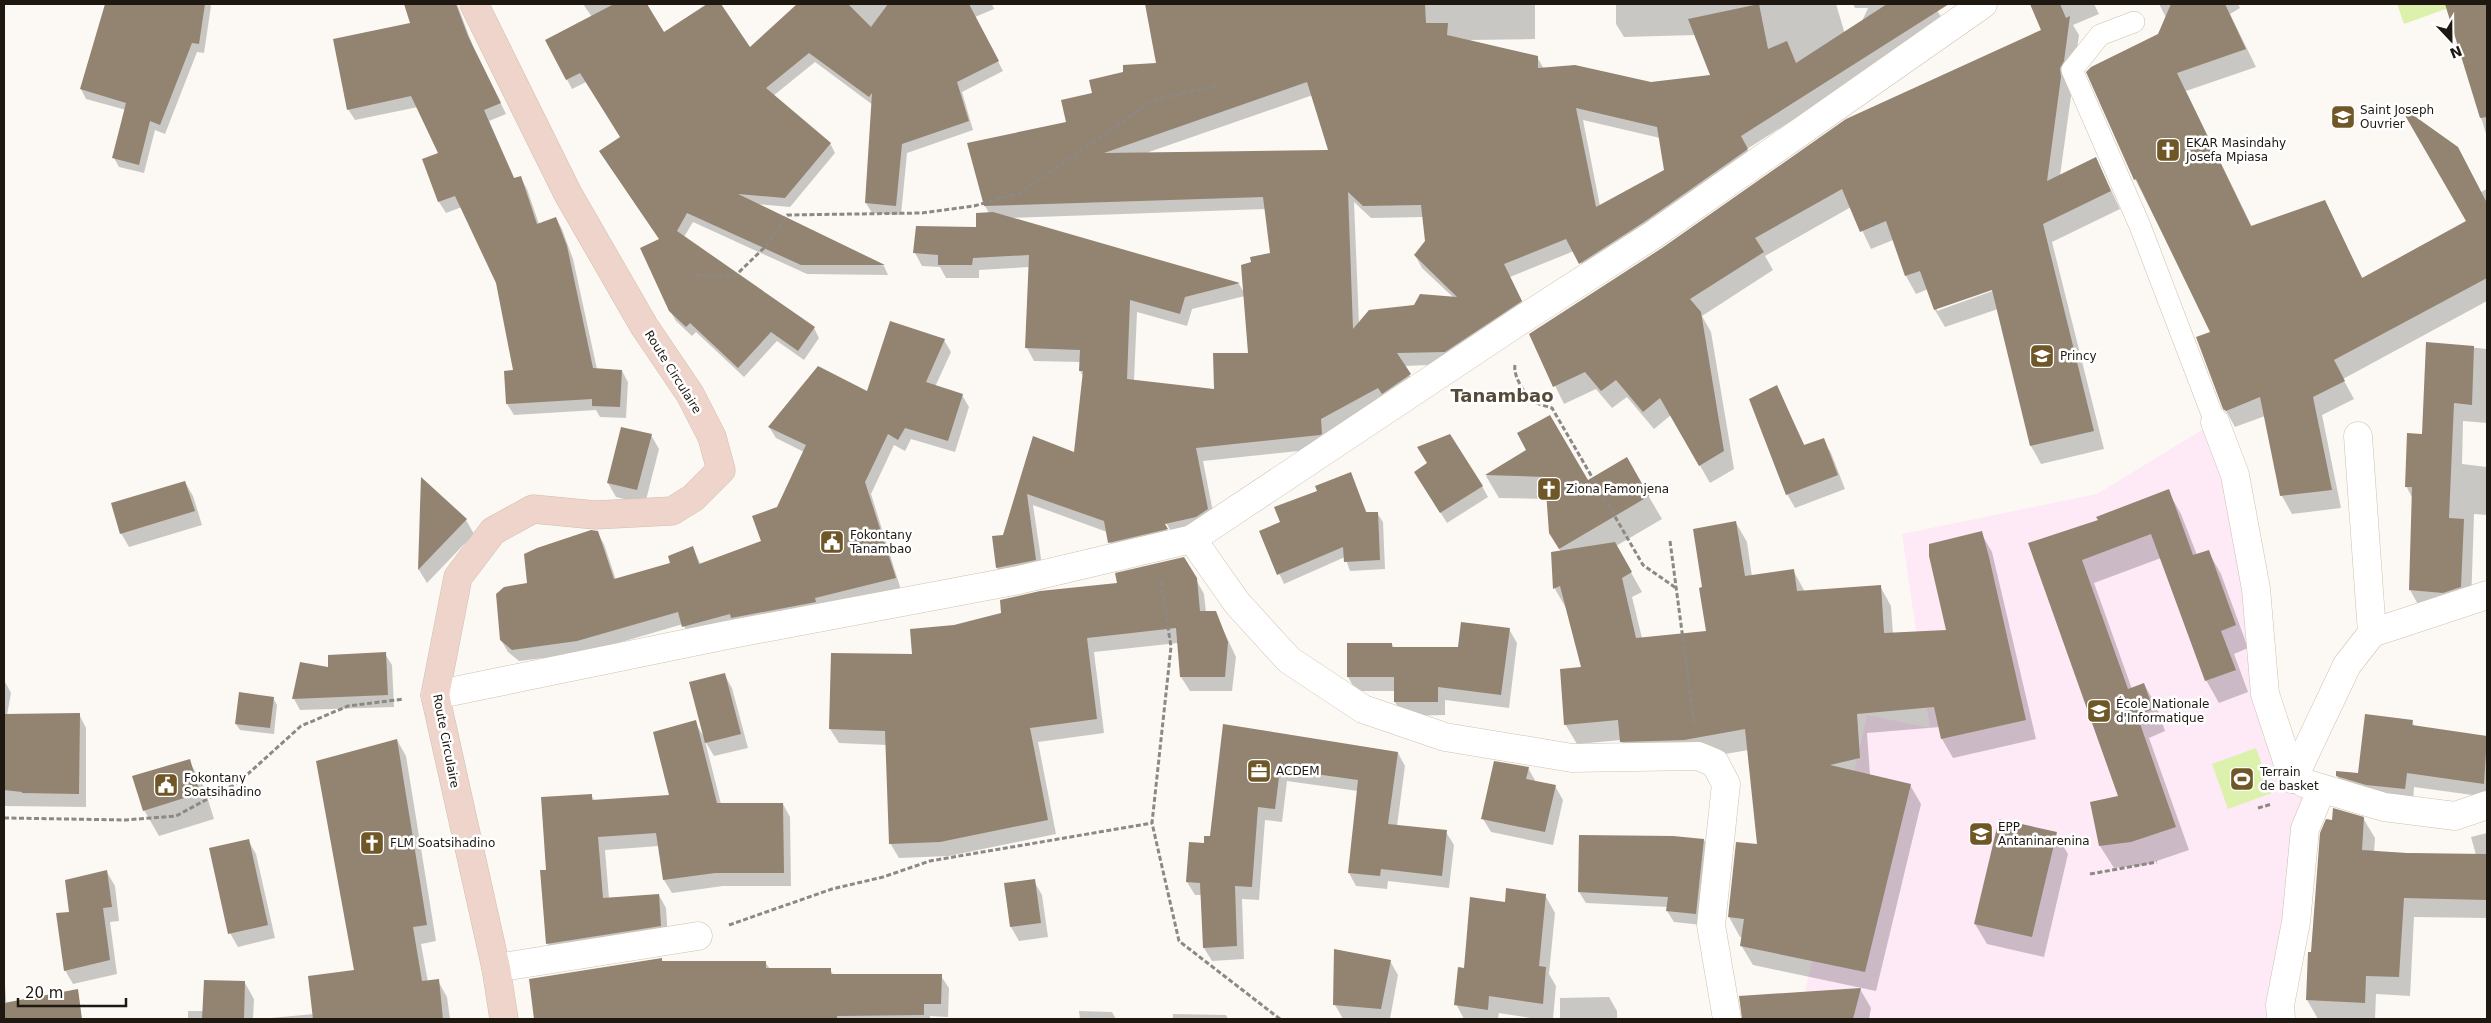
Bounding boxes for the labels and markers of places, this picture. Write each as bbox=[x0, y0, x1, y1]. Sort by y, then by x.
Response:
place label: Saint Joseph Ouvrier bbox=[2360, 103, 2434, 131]
school or university icon: Saint Joseph Ouvrier bbox=[2330, 104, 2356, 130]
place label: EKAR Masindahy Josefa Mpiasa bbox=[2185, 136, 2286, 164]
church icon: EKAR Masindahy Josefa Mpiasa bbox=[2155, 137, 2181, 163]
school or university icon: Princy bbox=[2029, 343, 2055, 369]
place label: Princy bbox=[2060, 349, 2097, 363]
church icon: Ziona Famonjena bbox=[1536, 476, 1562, 502]
place label: Ziona Famonjena bbox=[1566, 482, 1669, 496]
place label: Fokontany Tanambao bbox=[849, 528, 912, 556]
public building icon: Fokontany Tanambao bbox=[819, 529, 845, 555]
place label: École Nationale d'Informatique bbox=[2116, 696, 2209, 725]
school or university icon: École Nationale d'Informatique bbox=[2086, 698, 2112, 724]
office icon: ACDEM bbox=[1246, 758, 1272, 784]
place label: ACDEM bbox=[1276, 764, 1320, 778]
place label: Terrain de basket bbox=[2259, 765, 2319, 793]
sports icon: Terrain de basket bbox=[2229, 766, 2255, 792]
place label: Fokontany Soatsihadino bbox=[184, 771, 261, 799]
public building icon: Fokontany Soatsihadino bbox=[153, 772, 179, 798]
place label: EPP Antaninarenina bbox=[1998, 820, 2090, 848]
school or university icon: EPP Antaninarenina bbox=[1968, 821, 1994, 847]
church icon: FLM Soatsihadino bbox=[359, 830, 385, 856]
place label: FLM Soatsihadino bbox=[390, 836, 495, 850]

